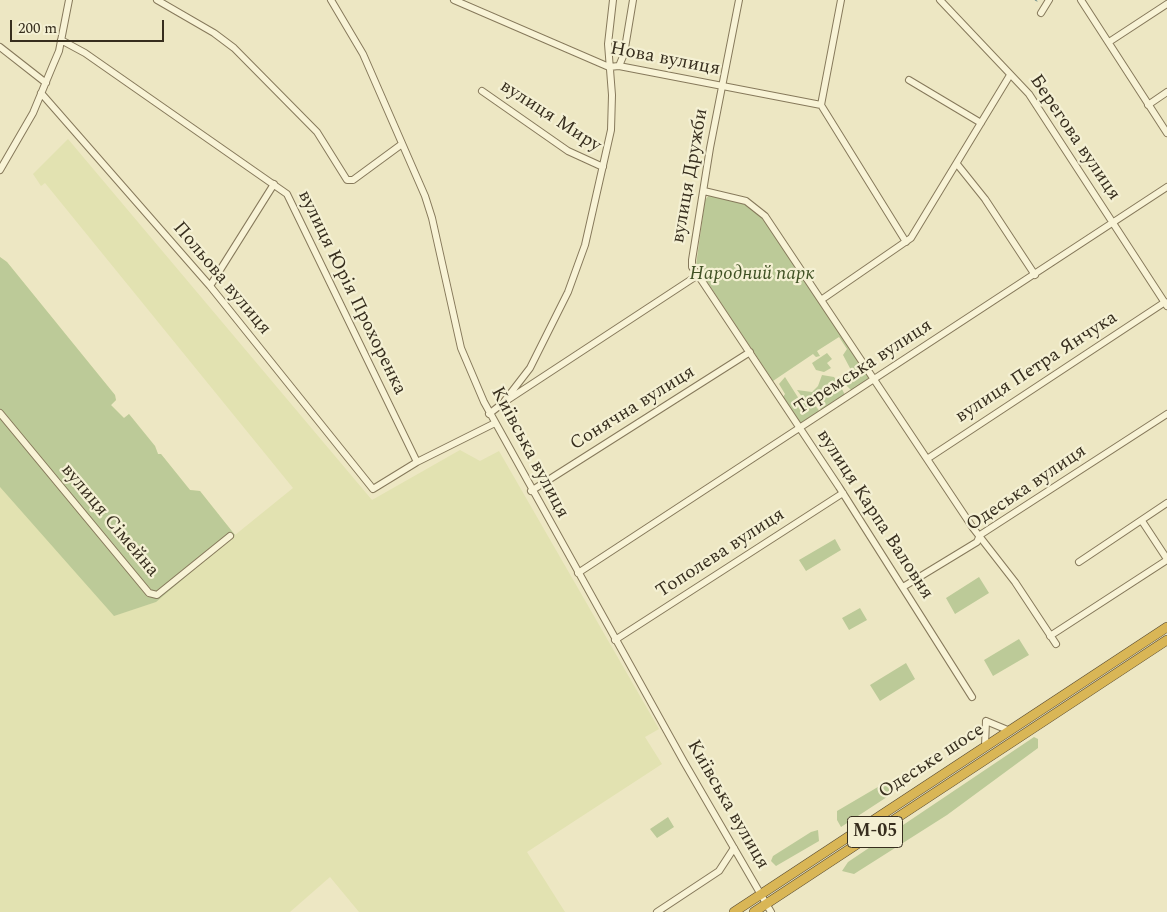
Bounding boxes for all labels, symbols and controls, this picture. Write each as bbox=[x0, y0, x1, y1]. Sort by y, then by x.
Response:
scale bar bbox=[12, 10, 166, 42]
text: 200 m bbox=[18, 17, 57, 40]
street label: Нова вулиця bbox=[608, 38, 722, 82]
street label: Берегова вулиця bbox=[1024, 71, 1124, 205]
street label: вулиця Миру bbox=[495, 76, 605, 158]
street label: вулиця Дружби bbox=[668, 107, 714, 245]
street label: вулиця Юрія Прохоренка bbox=[292, 187, 410, 399]
street label: Польова вулиця bbox=[167, 218, 275, 340]
park label: Народний парк bbox=[689, 264, 815, 286]
street label: вулиця Петра Янчука bbox=[952, 307, 1122, 429]
street label: Теремська вулиця bbox=[791, 315, 937, 421]
street label: Сонячна вулиця bbox=[566, 361, 700, 457]
street label: Київська вулиця bbox=[485, 384, 573, 522]
street label: вулиця Карпа Валовня bbox=[810, 426, 938, 604]
street label: Одеська вулиця bbox=[963, 441, 1091, 537]
street label: вулиця Сімейна bbox=[55, 460, 163, 582]
street label: Тополева вулиця bbox=[653, 504, 789, 604]
street label: Одеське шосе bbox=[875, 719, 989, 805]
street label: Київська вулиця bbox=[681, 736, 773, 874]
road number: М-05 bbox=[848, 816, 902, 848]

